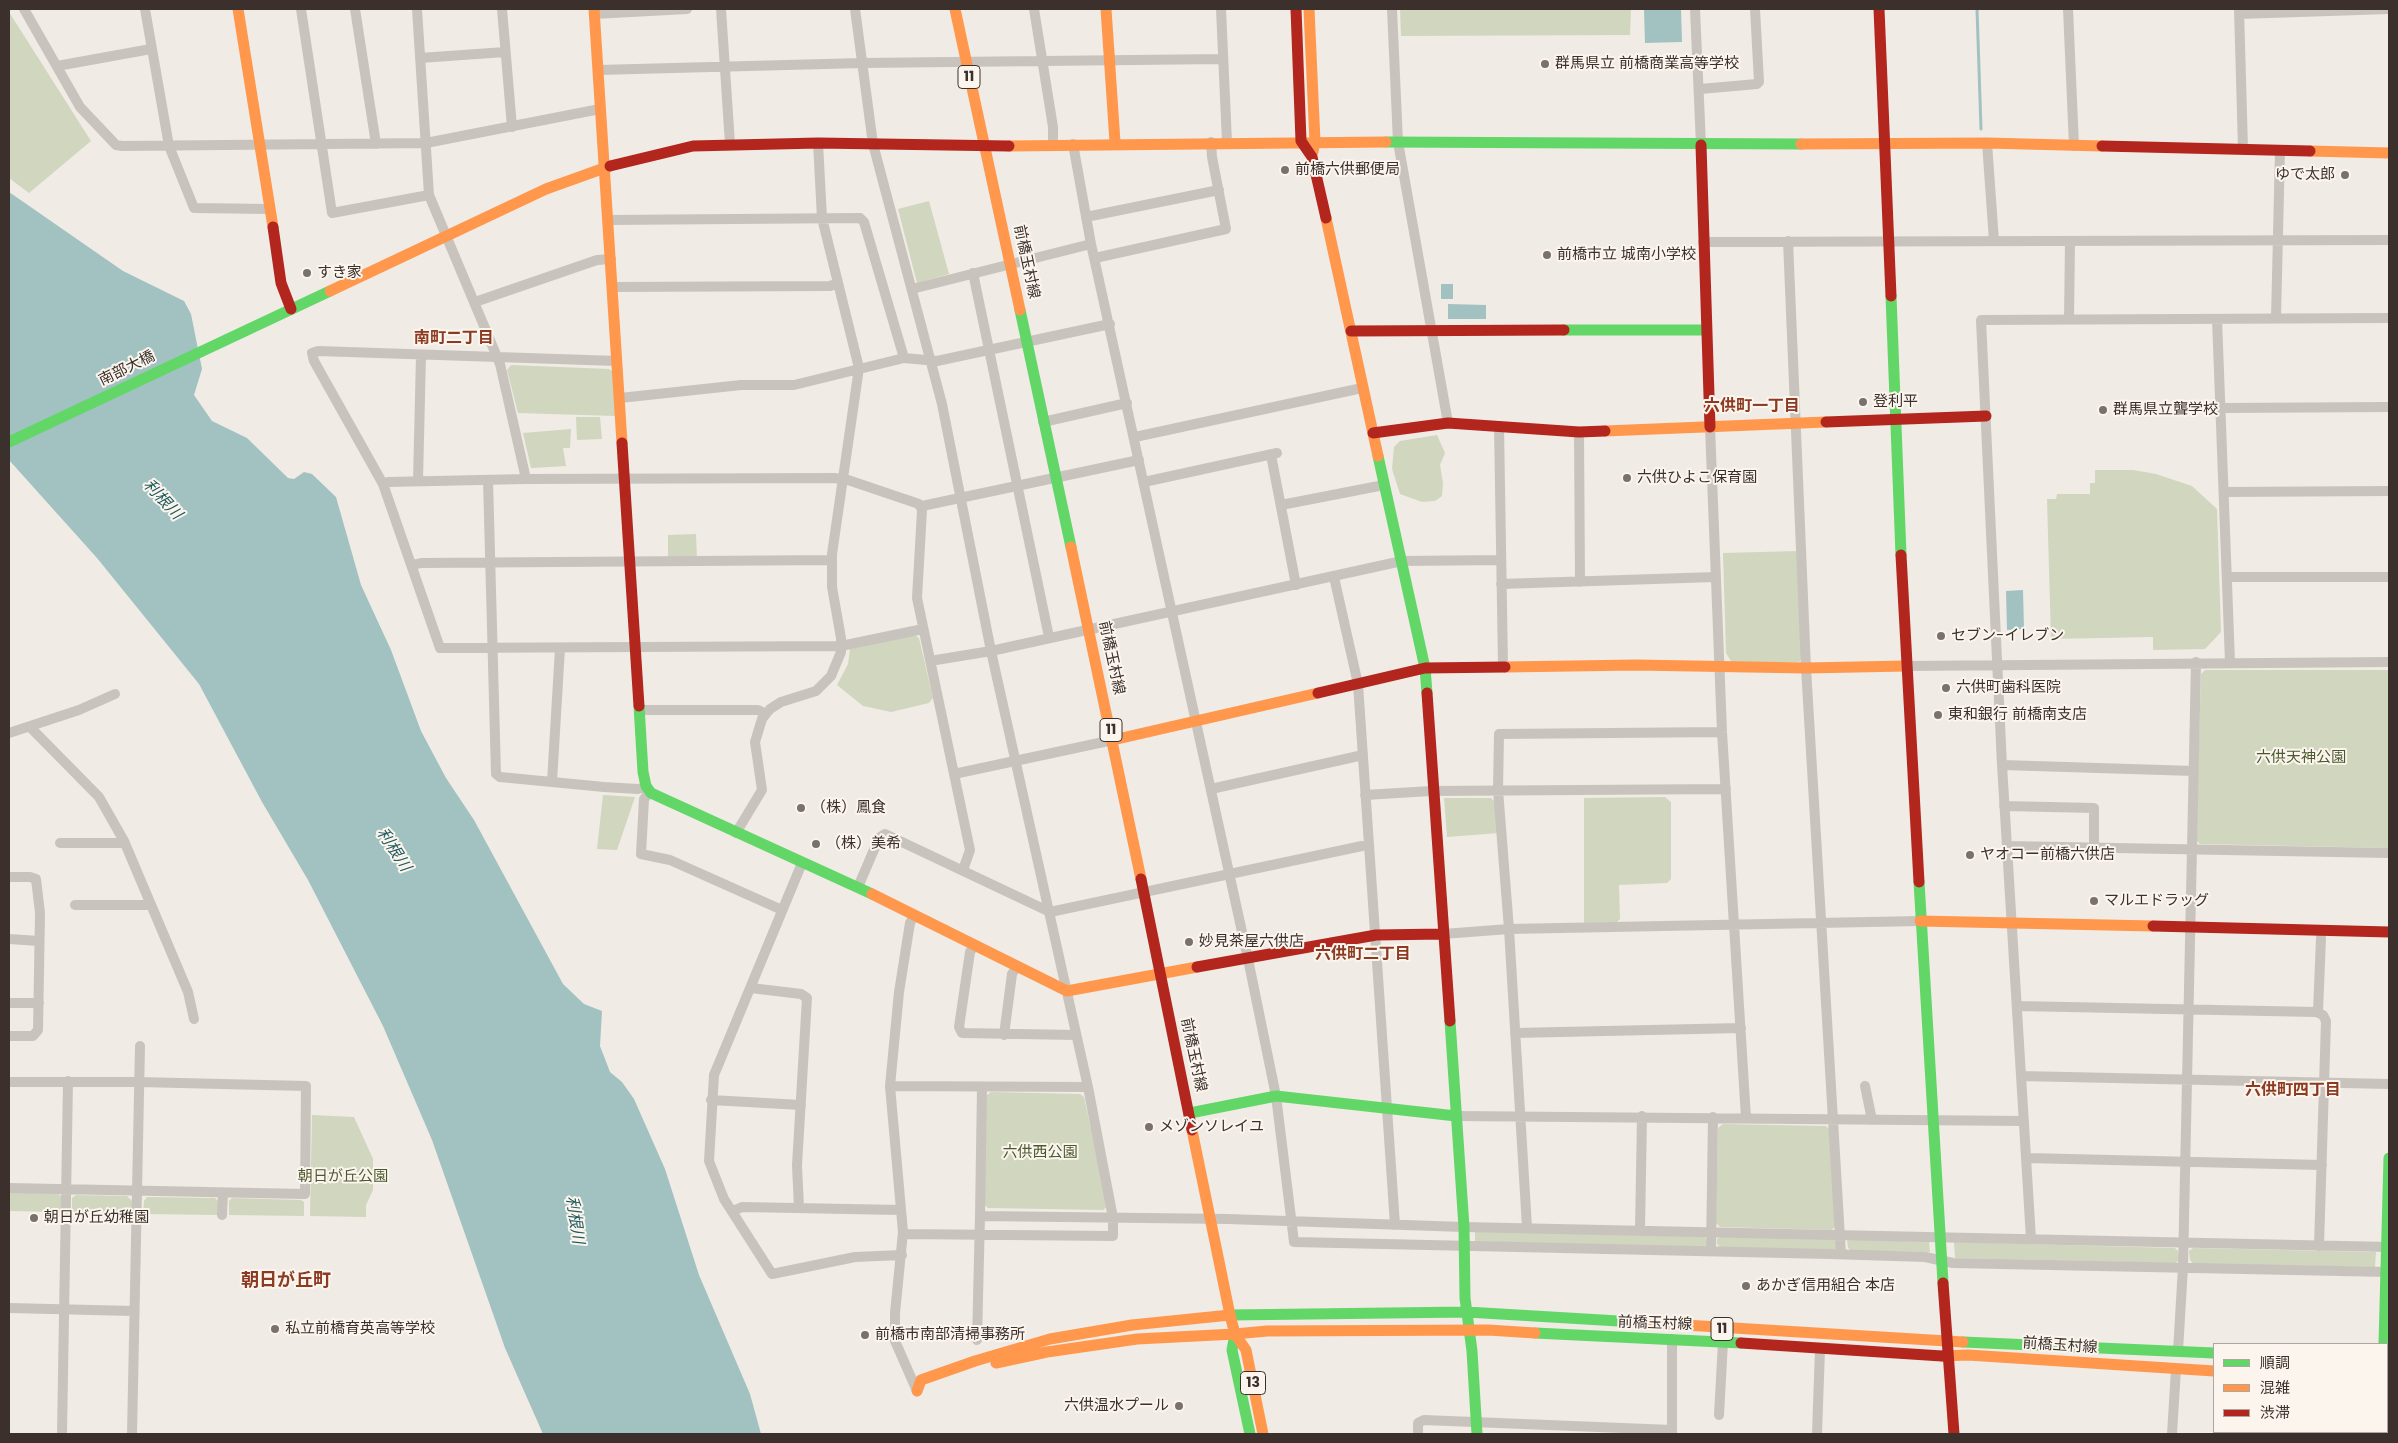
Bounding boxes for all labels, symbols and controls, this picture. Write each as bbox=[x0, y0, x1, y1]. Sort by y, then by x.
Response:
place label: 群馬県立 前橋商業高等学校 bbox=[1555, 55, 1739, 73]
marker: 群馬県立 前橋商業高等学校 bbox=[1539, 58, 1551, 70]
road number: 11 bbox=[958, 66, 980, 88]
place label: 前橋六供郵便局 bbox=[1295, 161, 1400, 179]
marker: 前橋六供郵便局 bbox=[1279, 164, 1291, 176]
place label: ゆで太郎 bbox=[2275, 166, 2335, 184]
marker: ゆで太郎 bbox=[2339, 169, 2351, 181]
street label: 前橋玉村線 bbox=[1009, 223, 1043, 301]
place label: 前橋市立 城南小学校 bbox=[1557, 246, 1696, 264]
marker: 前橋市立 城南小学校 bbox=[1541, 249, 1553, 261]
place label: すき家 bbox=[317, 264, 362, 282]
marker: すき家 bbox=[301, 267, 313, 279]
district label: 南町二丁目 bbox=[414, 329, 494, 349]
street label: 南部大橋 bbox=[96, 348, 158, 390]
place label: 登利平 bbox=[1873, 393, 1918, 411]
marker: 登利平 bbox=[1857, 396, 1869, 408]
district label: 六供町一丁目 bbox=[1704, 397, 1800, 417]
place label: 群馬県立聾学校 bbox=[2113, 401, 2218, 419]
marker: 群馬県立聾学校 bbox=[2097, 404, 2109, 416]
place label: 六供ひよこ保育園 bbox=[1637, 469, 1757, 487]
marker: 六供ひよこ保育園 bbox=[1621, 472, 1633, 484]
water label: 利根川 bbox=[139, 476, 185, 524]
street label: 前橋玉村線 bbox=[1094, 619, 1128, 697]
place label: セブン-イレブン bbox=[1951, 627, 2064, 645]
marker: セブン-イレブン bbox=[1935, 630, 1947, 642]
place label: 六供町歯科医院 bbox=[1956, 679, 2061, 697]
marker: 六供町歯科医院 bbox=[1940, 682, 1952, 694]
place label: 東和銀行 前橋南支店 bbox=[1948, 706, 2087, 724]
marker: 東和銀行 前橋南支店 bbox=[1932, 709, 1944, 721]
road number: 11 bbox=[1100, 718, 1122, 742]
park label: 六供天神公園 bbox=[2256, 749, 2346, 767]
place label: （株）鳳食 bbox=[811, 799, 886, 817]
marker: （株）鳳食 bbox=[795, 802, 807, 814]
water label: 利根川 bbox=[372, 825, 414, 875]
place label: （株）美希 bbox=[826, 835, 901, 853]
marker: （株）美希 bbox=[810, 838, 822, 850]
place label: ヤオコー前橋六供店 bbox=[1980, 846, 2115, 864]
marker: ヤオコー前橋六供店 bbox=[1964, 849, 1976, 861]
place label: マルエドラッグ bbox=[2104, 892, 2209, 910]
marker: マルエドラッグ bbox=[2088, 895, 2100, 907]
place label: 妙見茶屋六供店 bbox=[1199, 933, 1304, 951]
marker: 妙見茶屋六供店 bbox=[1183, 936, 1195, 948]
district label: 六供町二丁目 bbox=[1315, 945, 1411, 965]
street label: 前橋玉村線 bbox=[1176, 1016, 1210, 1094]
district label: 六供町四丁目 bbox=[2245, 1081, 2341, 1101]
place label: メゾンソレイユ bbox=[1159, 1118, 1264, 1136]
marker: メゾンソレイユ bbox=[1143, 1121, 1155, 1133]
park label: 六供西公園 bbox=[1003, 1144, 1077, 1162]
park label: 朝日が丘公園 bbox=[298, 1168, 388, 1186]
water label: 利根川 bbox=[561, 1195, 587, 1245]
place label: 朝日が丘幼稚園 bbox=[44, 1209, 149, 1227]
marker: 朝日が丘幼稚園 bbox=[28, 1212, 40, 1224]
district label: 朝日が丘町 bbox=[241, 1270, 331, 1292]
place label: あかぎ信用組合 本店 bbox=[1756, 1277, 1895, 1295]
marker: あかぎ信用組合 本店 bbox=[1740, 1280, 1752, 1292]
street label: 前橋玉村線 bbox=[1617, 1314, 1693, 1334]
road number: 11 bbox=[1711, 1318, 1733, 1340]
place label: 私立前橋育英高等学校 bbox=[285, 1320, 435, 1338]
marker: 私立前橋育英高等学校 bbox=[269, 1323, 281, 1335]
place label: 前橋市南部清掃事務所 bbox=[875, 1326, 1025, 1344]
marker: 前橋市南部清掃事務所 bbox=[859, 1329, 871, 1341]
street label: 前橋玉村線 bbox=[2022, 1334, 2098, 1358]
legend bbox=[2213, 1343, 2388, 1433]
text: 順調 bbox=[2260, 1352, 2290, 1373]
road number: 13 bbox=[1240, 1372, 1266, 1395]
text: 混雑 bbox=[2260, 1377, 2290, 1398]
place label: 六供温水プール bbox=[1064, 1397, 1169, 1415]
marker: 六供温水プール bbox=[1173, 1400, 1185, 1412]
text: 渋滞 bbox=[2260, 1402, 2290, 1423]

